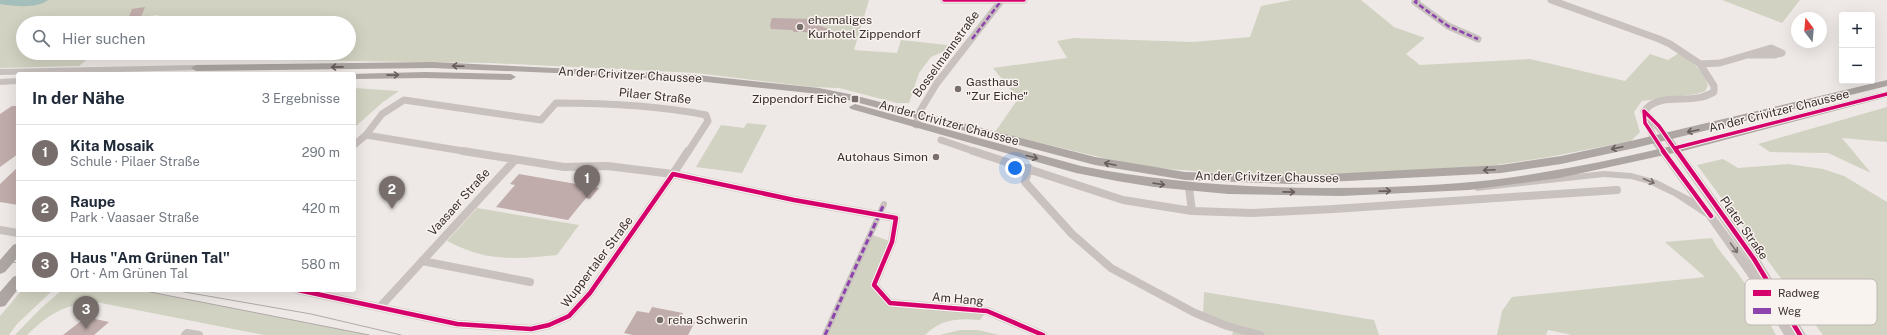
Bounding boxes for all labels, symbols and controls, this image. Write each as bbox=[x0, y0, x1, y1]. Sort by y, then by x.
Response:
street label: Bosselmannstraße bbox=[910, 8, 982, 100]
north arrow bbox=[1791, 12, 1827, 48]
map controls bbox=[1839, 12, 1875, 84]
button: + bbox=[1839, 12, 1875, 48]
place label: ehemaliges Kurhotel Zippendorf bbox=[808, 13, 921, 41]
search box bbox=[16, 16, 356, 60]
marker: ehemaliges Kurhotel Zippendorf bbox=[795, 22, 805, 32]
icon: search bbox=[30, 27, 52, 49]
text: Hier suchen bbox=[62, 30, 145, 47]
button: − bbox=[1839, 48, 1875, 84]
one-way arrow bbox=[331, 63, 344, 71]
one-way arrow bbox=[452, 63, 465, 70]
street label: An der Crivitzer Chaussee bbox=[558, 64, 702, 86]
one-way arrow bbox=[386, 71, 399, 79]
place label: Gasthaus "Zur Eiche" bbox=[966, 75, 1028, 103]
marker: Gasthaus "Zur Eiche" bbox=[953, 84, 963, 94]
street label: Pilaer Straße bbox=[618, 85, 692, 107]
street label: An der Crivitzer Chaussee bbox=[1707, 87, 1851, 135]
text: In der Nähe bbox=[32, 88, 125, 108]
text: 3 Ergebnisse bbox=[262, 91, 340, 106]
place label: Zippendorf Eiche bbox=[752, 92, 847, 106]
marker: Zippendorf Eiche bbox=[850, 94, 860, 104]
street label: An der Crivitzer Chaussee bbox=[878, 98, 1021, 148]
one-way arrow bbox=[1687, 127, 1700, 135]
text: Kita Mosaik bbox=[70, 137, 154, 154]
text: 1 bbox=[42, 145, 48, 160]
text: 290 m bbox=[302, 145, 340, 160]
one-way arrow bbox=[1611, 145, 1624, 153]
place label: Autohaus Simon bbox=[837, 150, 928, 164]
marker: Autohaus Simon bbox=[931, 152, 941, 162]
text: Schule · Pilaer Straße bbox=[70, 154, 200, 169]
one-way arrow bbox=[1026, 154, 1039, 161]
your location bbox=[1005, 158, 1025, 178]
one-way arrow bbox=[1104, 159, 1117, 167]
street label: Vaasaer Straße bbox=[425, 165, 493, 238]
pin: 1 bbox=[574, 165, 600, 198]
one-way arrow bbox=[1483, 166, 1496, 173]
street label: An der Crivitzer Chaussee bbox=[1195, 169, 1339, 185]
pin: 2 bbox=[379, 176, 405, 209]
one-way arrow bbox=[1642, 177, 1654, 185]
one-way arrow bbox=[1152, 180, 1165, 188]
one-way arrow bbox=[1378, 187, 1391, 194]
one-way arrow bbox=[1282, 189, 1295, 196]
text: Raupe bbox=[70, 193, 116, 210]
street label: Plater Straße bbox=[1717, 194, 1771, 262]
text: 2 bbox=[41, 201, 49, 216]
text: 420 m bbox=[302, 201, 340, 216]
text: Park · Vaasaer Straße bbox=[70, 210, 199, 225]
street label: Wuppertaler Straße bbox=[558, 213, 636, 310]
one-way arrow bbox=[1730, 242, 1738, 253]
text: Haus "Am Grünen Tal" bbox=[70, 249, 230, 266]
text: 3 bbox=[41, 257, 49, 272]
text: 580 m bbox=[301, 257, 340, 272]
text: Ort · Am Grünen Tal bbox=[70, 266, 188, 281]
legend bbox=[1745, 279, 1877, 325]
text: Radweg bbox=[1778, 287, 1820, 299]
street label: Am Hang bbox=[931, 290, 985, 308]
pin: 3 bbox=[73, 296, 99, 329]
text: Weg bbox=[1778, 305, 1801, 317]
place label: reha Schwerin bbox=[668, 313, 748, 327]
marker: reha Schwerin bbox=[655, 315, 665, 325]

